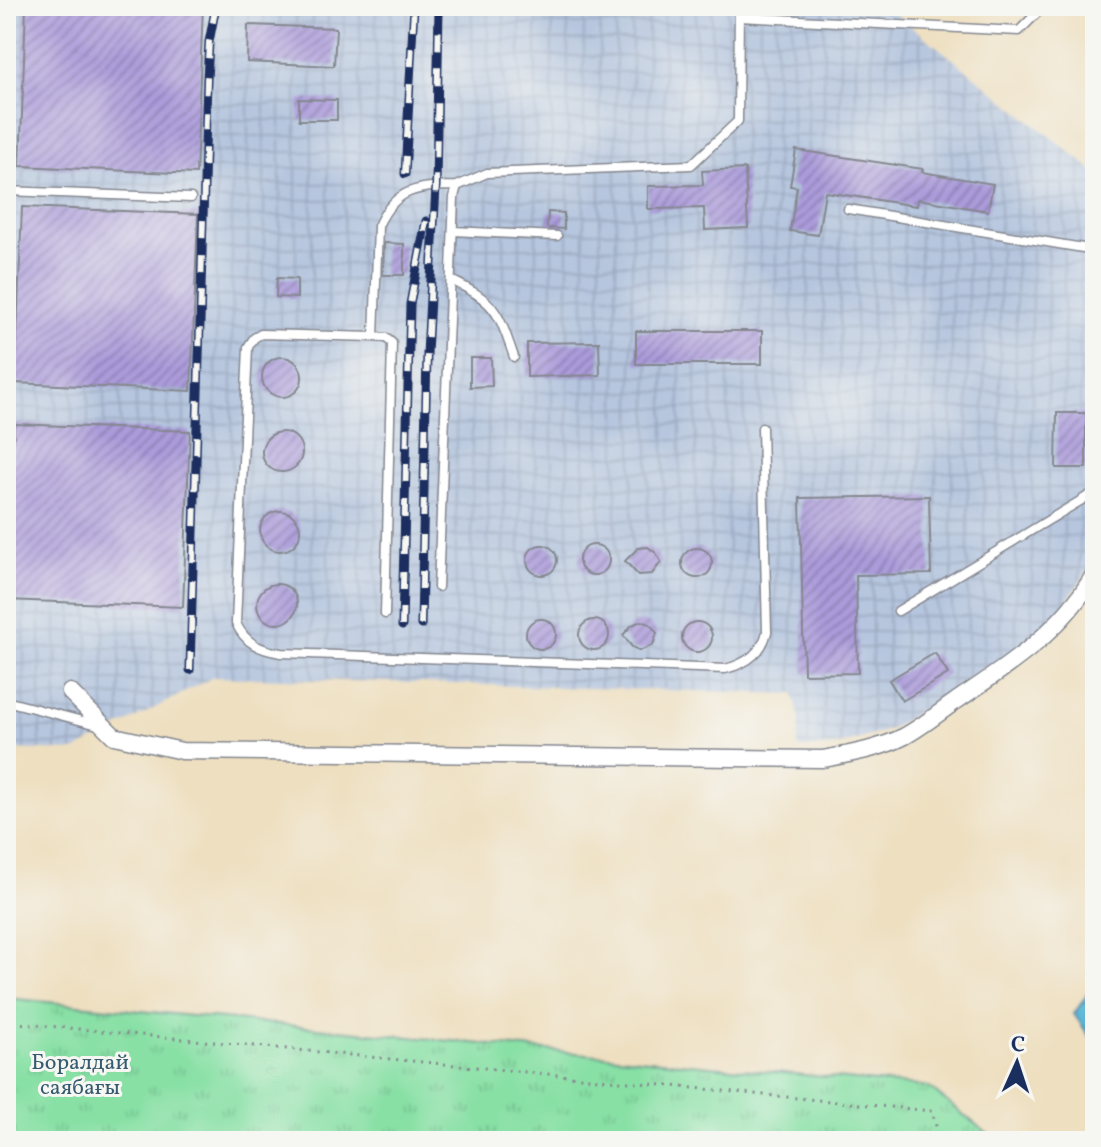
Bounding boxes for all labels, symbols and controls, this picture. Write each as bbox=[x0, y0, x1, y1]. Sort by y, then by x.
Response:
north arrow bbox=[977, 1023, 1057, 1103]
text: С bbox=[1010, 1030, 1026, 1061]
park label: Боралдай саябағы bbox=[31, 1048, 129, 1104]

